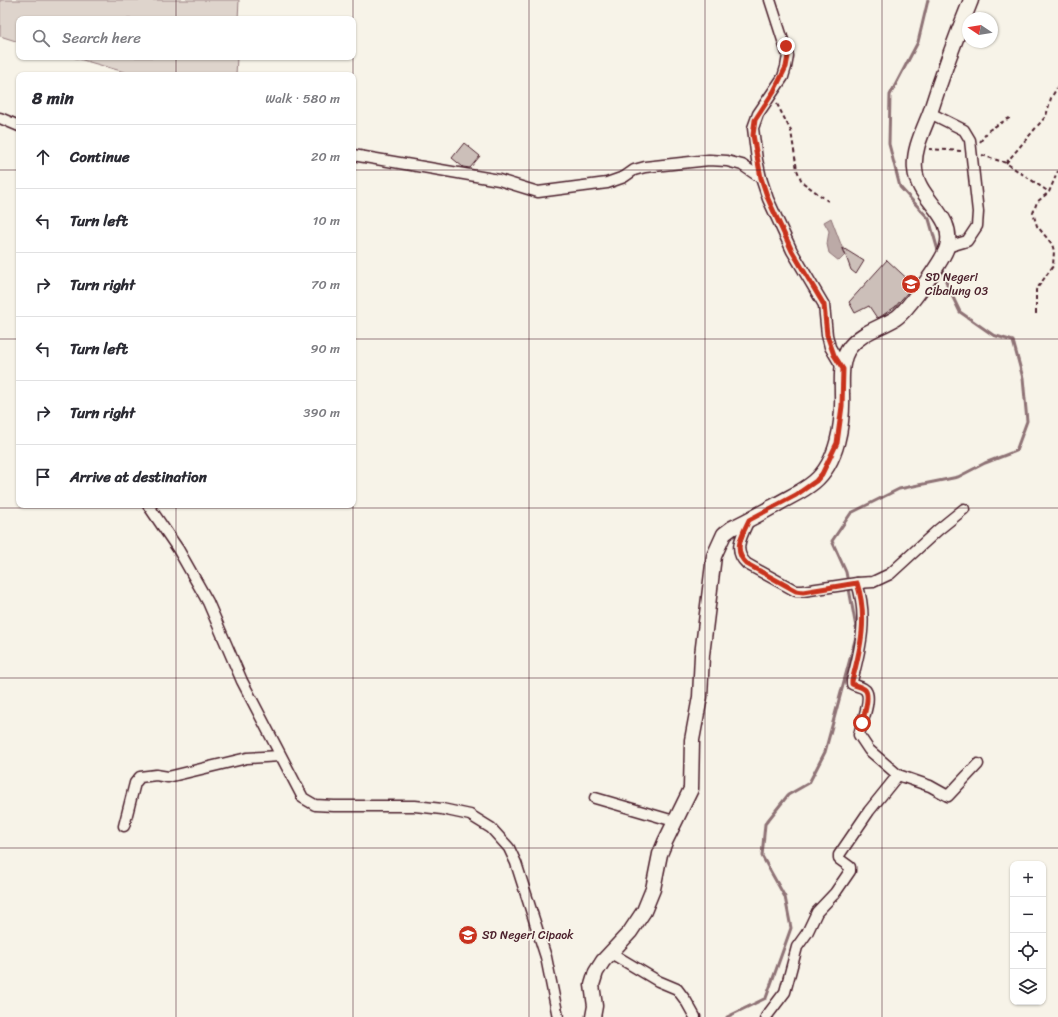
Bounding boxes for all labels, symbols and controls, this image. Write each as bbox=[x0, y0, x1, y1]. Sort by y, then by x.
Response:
north arrow bbox=[962, 12, 998, 48]
search box bbox=[16, 16, 356, 60]
text: Search here bbox=[62, 25, 141, 51]
icon: search bbox=[30, 27, 52, 49]
route end bbox=[777, 37, 795, 55]
text: 8 min bbox=[32, 83, 74, 113]
text: Walk · 580 m bbox=[265, 87, 340, 110]
text: Continue bbox=[70, 144, 130, 170]
text: 20 m bbox=[311, 145, 340, 168]
icon: ahead bbox=[32, 146, 54, 168]
text: Turn left bbox=[70, 208, 128, 234]
text: 10 m bbox=[313, 209, 340, 232]
icon: left bbox=[32, 210, 54, 232]
place label: SD Negeri Cibalung 03 bbox=[925, 266, 989, 302]
text: Turn right bbox=[70, 272, 135, 298]
text: 70 m bbox=[311, 273, 340, 296]
school or university icon: SD Negeri Cibalung 03 bbox=[900, 273, 922, 295]
icon: right bbox=[32, 274, 54, 296]
text: Turn left bbox=[70, 336, 128, 362]
text: 90 m bbox=[310, 337, 340, 360]
icon: left bbox=[32, 338, 54, 360]
text: Turn right bbox=[70, 400, 135, 426]
text: 390 m bbox=[303, 401, 340, 424]
icon: right bbox=[32, 402, 54, 424]
text: Arrive at destination bbox=[70, 464, 207, 490]
icon: arrive bbox=[32, 466, 54, 488]
route start bbox=[853, 714, 871, 732]
map controls bbox=[1010, 861, 1046, 1005]
button: + bbox=[1010, 861, 1046, 897]
button: − bbox=[1010, 897, 1046, 933]
school or university icon: SD Negeri Cipaok bbox=[457, 924, 479, 946]
place label: SD Negeri Cipaok bbox=[482, 924, 574, 946]
button: locate bbox=[1010, 933, 1046, 969]
button: layers bbox=[1010, 969, 1046, 1005]

